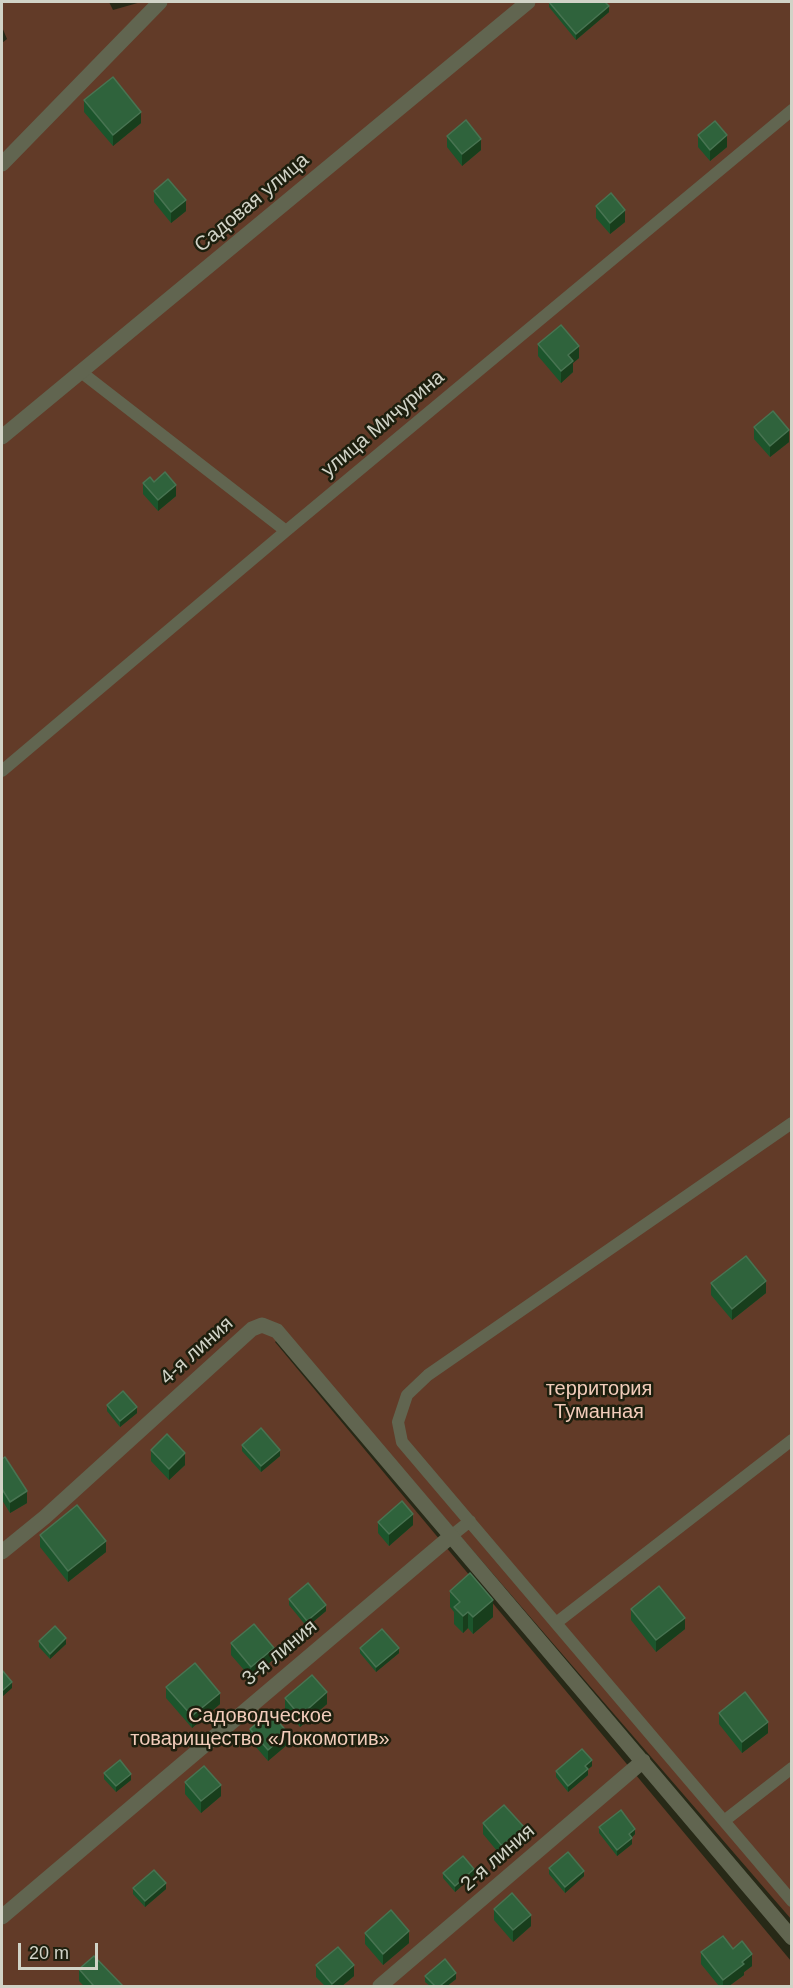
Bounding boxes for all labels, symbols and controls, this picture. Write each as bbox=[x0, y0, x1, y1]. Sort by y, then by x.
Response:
street label: Садовая улица bbox=[190, 148, 314, 258]
street label: улица Мичурина bbox=[317, 366, 449, 482]
street label: 4-я линия bbox=[156, 1312, 238, 1390]
park label: территория Туманная bbox=[546, 1377, 652, 1424]
street label: 3-я линия bbox=[238, 1615, 322, 1691]
park label: Садоводческое товарищество «Локомотив» bbox=[130, 1704, 390, 1751]
street label: 2-я линия bbox=[456, 1819, 540, 1897]
scale bar bbox=[21, 1931, 100, 1969]
text: 20 m bbox=[29, 1943, 69, 1963]

